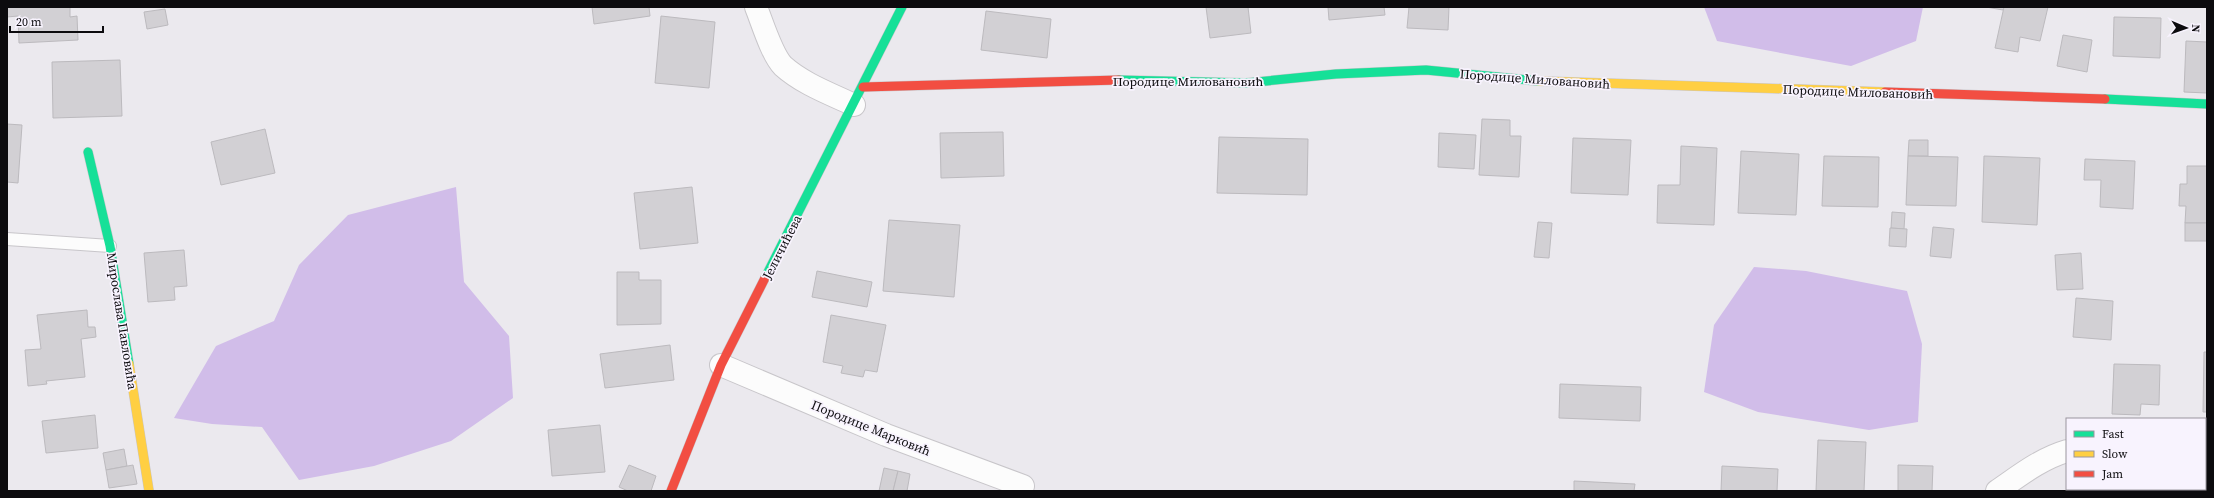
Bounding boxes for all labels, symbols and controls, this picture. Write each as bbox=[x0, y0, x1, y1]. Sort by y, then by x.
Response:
scale bar bbox=[10, 8, 103, 34]
north arrow bbox=[2166, 8, 2206, 48]
text: 20 m bbox=[16, 14, 42, 30]
text: N bbox=[2188, 24, 2203, 33]
street label: Породице Миловановић bbox=[1459, 65, 1611, 93]
street label: Породице Миловановић bbox=[1113, 73, 1264, 90]
street label: Породице Миловановић bbox=[1782, 81, 1934, 103]
street label: Јеличићева bbox=[758, 212, 806, 283]
street label: Мирослава Павловића bbox=[103, 251, 141, 391]
street label: Породице Марковић bbox=[809, 396, 933, 460]
legend bbox=[2066, 418, 2206, 490]
text: Fast bbox=[2102, 426, 2124, 442]
text: Slow bbox=[2102, 446, 2128, 462]
text: Jam bbox=[2101, 466, 2123, 482]

